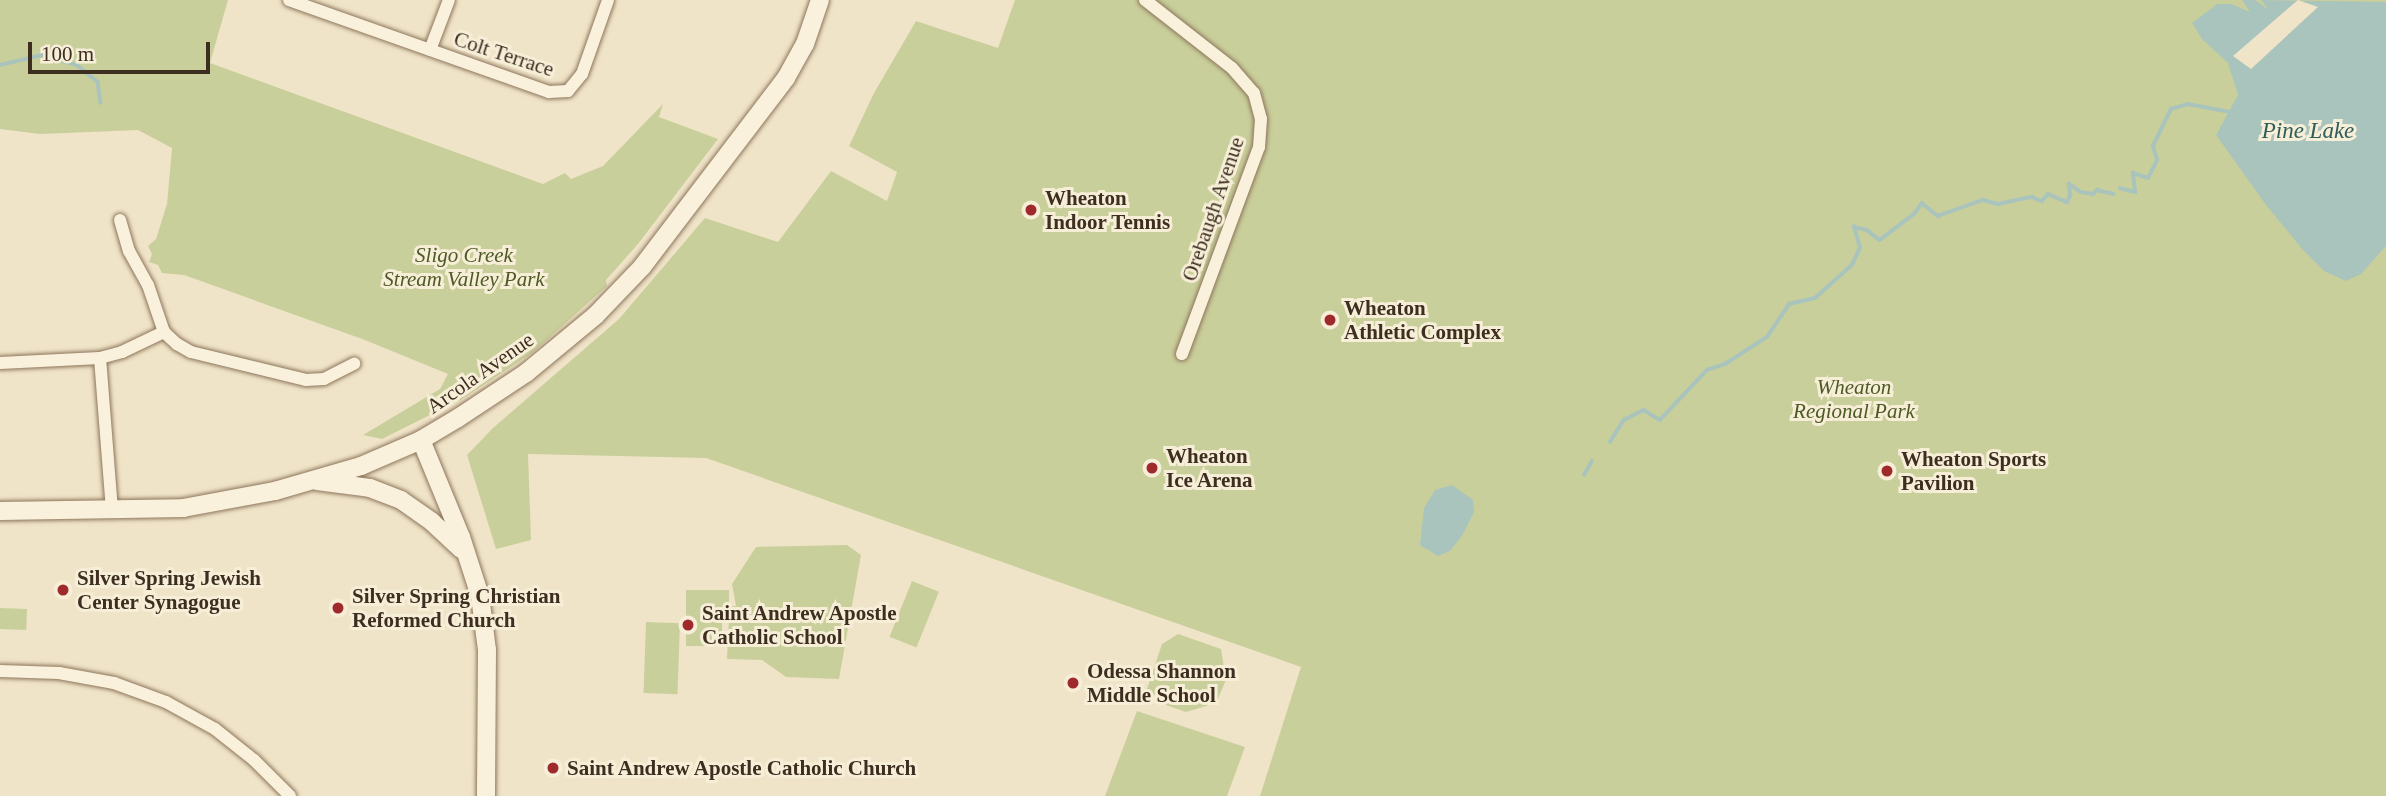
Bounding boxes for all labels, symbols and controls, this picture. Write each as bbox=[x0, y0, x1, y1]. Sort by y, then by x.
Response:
street label: Colt Terrace bbox=[451, 26, 557, 82]
scale bar bbox=[32, 28, 214, 72]
text: 100 m bbox=[41, 42, 94, 66]
water label: Pine Lake bbox=[2262, 117, 2354, 145]
street label: Orebaugh Avenue bbox=[1176, 133, 1250, 285]
place label: Wheaton Indoor Tennis bbox=[1045, 185, 1171, 235]
marker: Wheaton Indoor Tennis bbox=[1023, 202, 1039, 218]
park label: Sligo Creek Stream Valley Park bbox=[383, 242, 545, 292]
place label: Wheaton Athletic Complex bbox=[1344, 295, 1501, 345]
marker: Wheaton Athletic Complex bbox=[1322, 312, 1338, 328]
street label: Arcola Avenue bbox=[421, 327, 539, 419]
park label: Wheaton Regional Park bbox=[1793, 374, 1915, 424]
place label: Wheaton Ice Arena bbox=[1166, 443, 1254, 493]
place label: Wheaton Sports Pavilion bbox=[1901, 446, 2046, 496]
marker: Wheaton Ice Arena bbox=[1144, 460, 1160, 476]
marker: Wheaton Sports Pavilion bbox=[1879, 463, 1895, 479]
place label: Silver Spring Jewish Center Synagogue bbox=[77, 565, 261, 615]
marker: Silver Spring Jewish Center Synagogue bbox=[55, 582, 71, 598]
place label: Silver Spring Christian Reformed Church bbox=[352, 583, 561, 633]
marker: Silver Spring Christian Reformed Church bbox=[330, 600, 346, 616]
place label: Saint Andrew Apostle Catholic School bbox=[702, 600, 899, 650]
marker: Saint Andrew Apostle Catholic School bbox=[680, 617, 696, 633]
place label: Odessa Shannon Middle School bbox=[1087, 658, 1236, 708]
marker: Odessa Shannon Middle School bbox=[1065, 675, 1081, 691]
place label: Saint Andrew Apostle Catholic Church bbox=[567, 755, 919, 781]
marker: Saint Andrew Apostle Catholic Church bbox=[545, 760, 561, 776]

